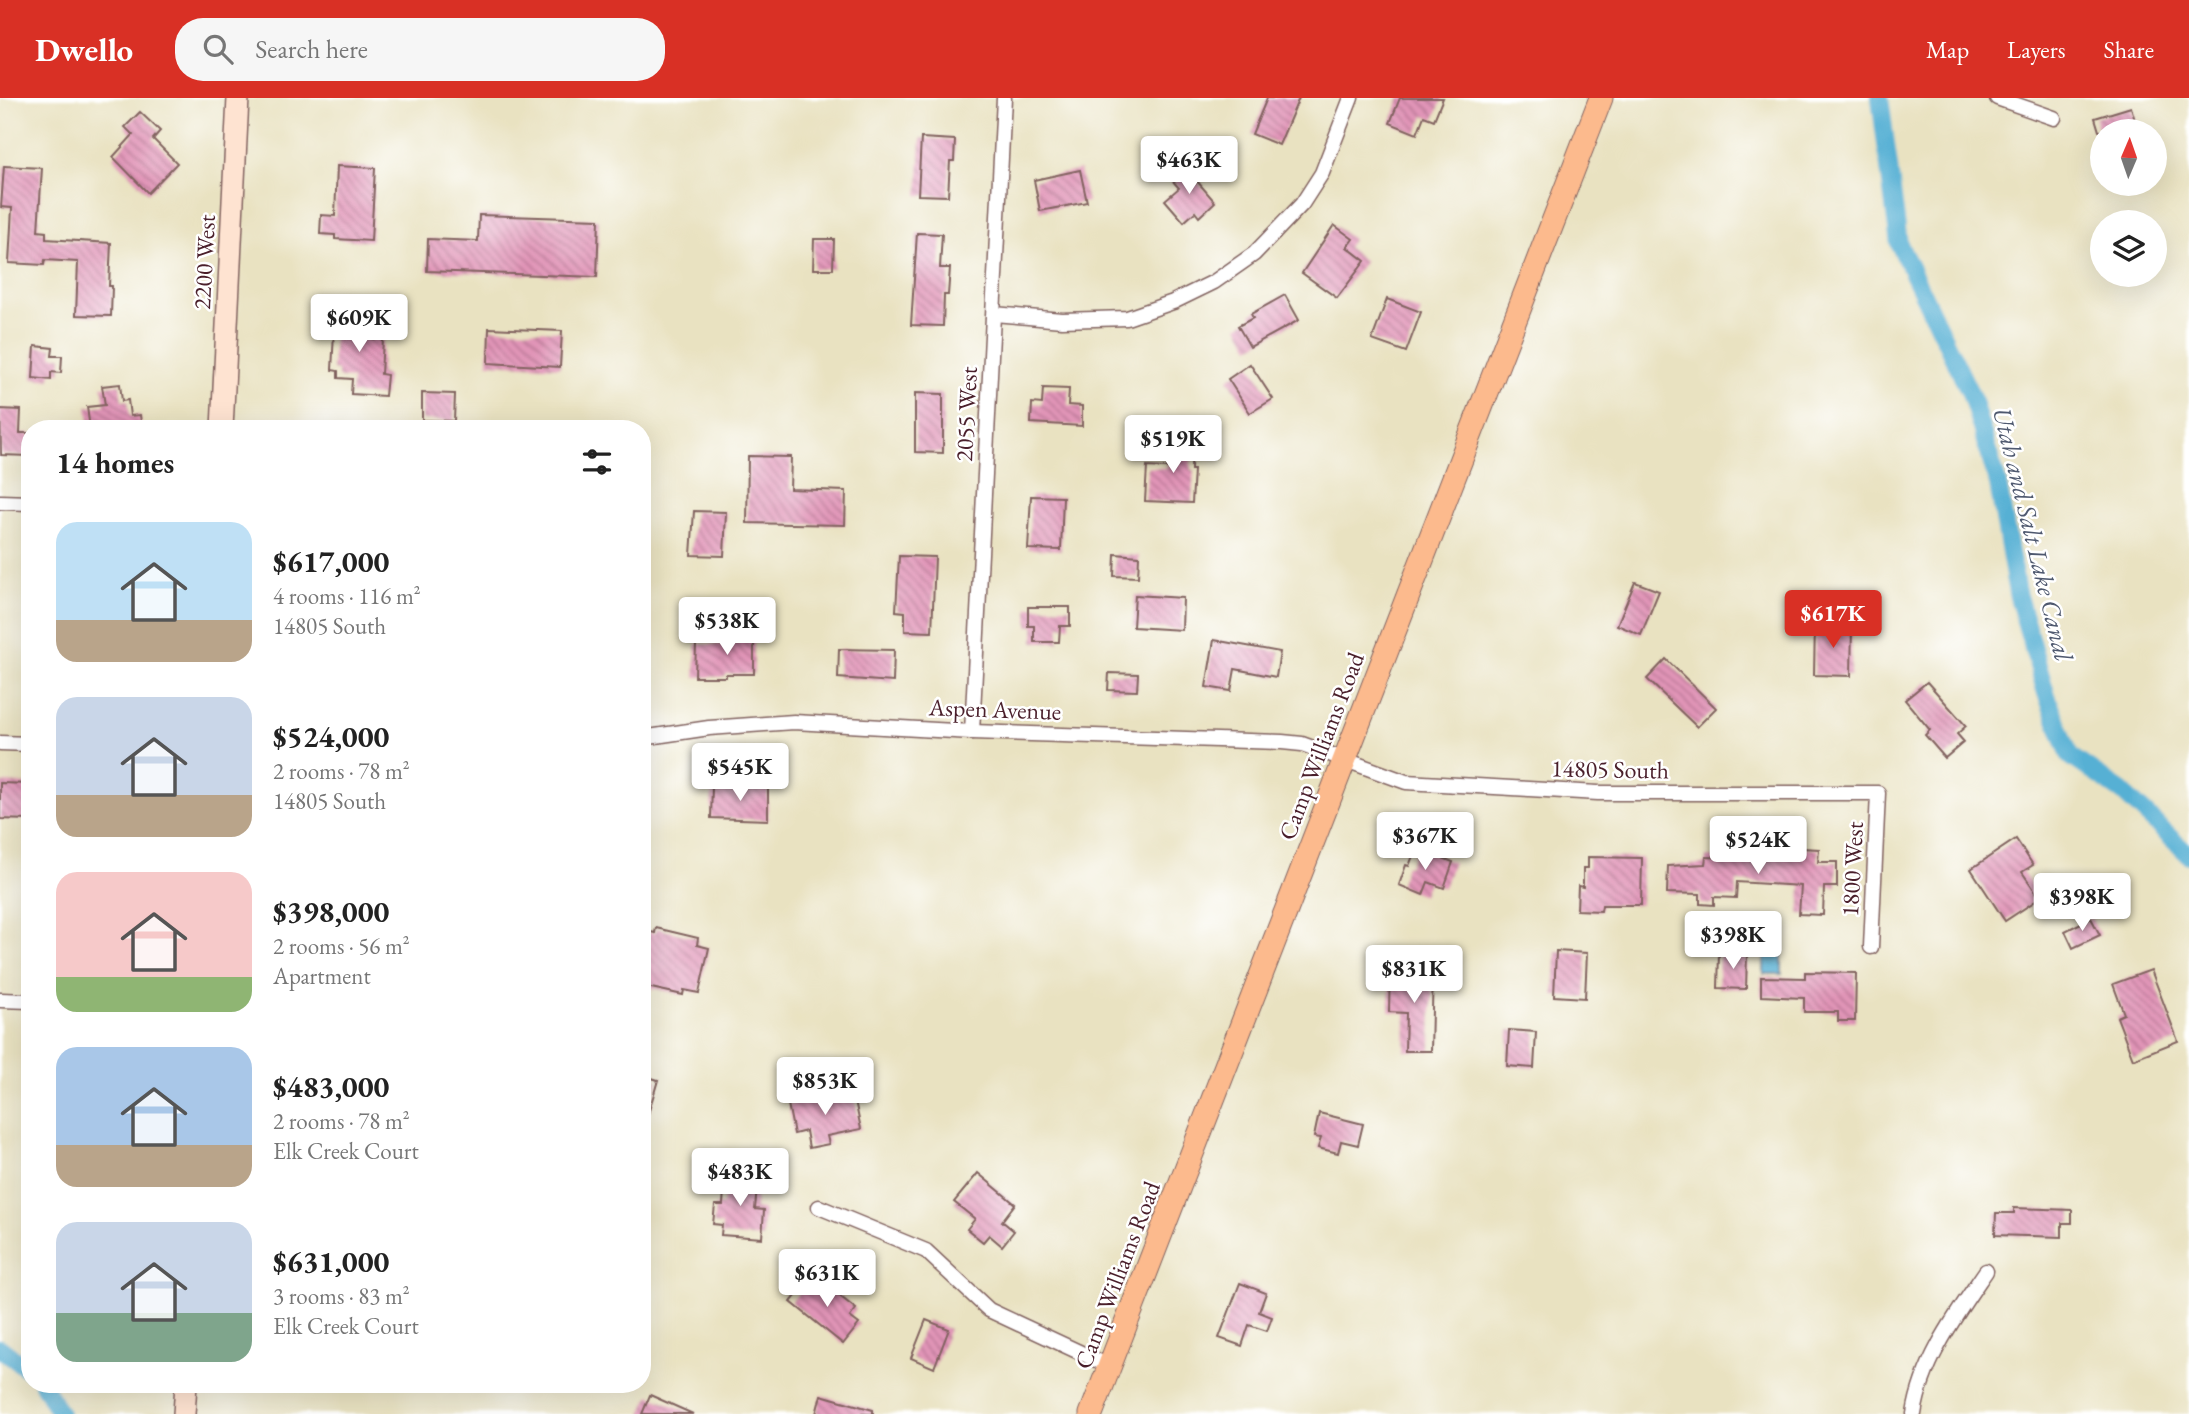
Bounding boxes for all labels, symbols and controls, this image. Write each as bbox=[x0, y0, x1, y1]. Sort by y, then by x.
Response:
search box bbox=[175, 18, 665, 81]
text: Dwello bbox=[35, 28, 133, 71]
icon: search bbox=[199, 30, 237, 68]
text: Search here bbox=[255, 32, 368, 66]
text: Map bbox=[1926, 34, 1969, 65]
text: Layers bbox=[2007, 34, 2066, 65]
text: Share bbox=[2104, 34, 2154, 65]
north arrow bbox=[2090, 119, 2166, 196]
map controls bbox=[2090, 119, 2167, 287]
pin: $463K bbox=[1140, 136, 1238, 196]
text: $463K bbox=[1157, 144, 1221, 174]
button: layers bbox=[2090, 210, 2167, 287]
street label: 2200 West bbox=[186, 213, 222, 310]
pin: $609K bbox=[310, 294, 408, 354]
text: $609K bbox=[327, 302, 391, 332]
street label: 2055 West bbox=[948, 365, 984, 462]
water label: Utah and Salt Lake Canal bbox=[1985, 404, 2081, 665]
pin: $519K bbox=[1124, 416, 1222, 475]
text: $519K bbox=[1141, 423, 1205, 453]
text: 14 homes bbox=[56, 443, 174, 482]
icon: filters bbox=[578, 443, 616, 481]
text: $617,000 bbox=[273, 542, 389, 581]
icon: home bbox=[112, 550, 196, 634]
text: 4 rooms · 116 m² bbox=[273, 581, 421, 611]
pin: $617K bbox=[1784, 590, 1882, 650]
pin: $538K bbox=[678, 598, 776, 657]
text: $617K bbox=[1801, 598, 1865, 628]
text: $538K bbox=[695, 605, 759, 635]
text: 14805 South bbox=[273, 611, 386, 641]
street label: Camp Williams Road bbox=[1271, 647, 1371, 844]
street label: Aspen Avenue bbox=[927, 691, 1062, 727]
text: $524,000 bbox=[273, 717, 389, 756]
icon: home bbox=[112, 725, 196, 809]
pin: $545K bbox=[691, 744, 789, 803]
text: $545K bbox=[708, 751, 772, 781]
street label: 14805 South bbox=[1551, 752, 1669, 786]
text: 2 rooms · 78 m² bbox=[273, 756, 410, 786]
text: 14805 South bbox=[273, 786, 386, 816]
pin: $367K bbox=[1376, 812, 1474, 872]
pin: $524K bbox=[1709, 816, 1807, 876]
text: $367K bbox=[1393, 820, 1457, 850]
street label: 1800 West bbox=[1834, 820, 1870, 917]
text: $524K bbox=[1726, 824, 1790, 854]
pin: $398K bbox=[2033, 874, 2131, 933]
text: $398K bbox=[2050, 881, 2114, 911]
text: $398,000 bbox=[273, 892, 389, 931]
icon: home bbox=[112, 900, 196, 984]
pin: $398K bbox=[1684, 912, 1782, 971]
text: $398K bbox=[1701, 919, 1765, 949]
text: 2 rooms · 56 m² bbox=[273, 931, 410, 961]
pin: $831K bbox=[1365, 946, 1463, 1005]
text: $831K bbox=[1382, 953, 1446, 983]
text: Apartment bbox=[273, 961, 371, 991]
pin: $853K bbox=[776, 1058, 874, 1117]
text: $853K bbox=[793, 1065, 857, 1095]
text: $483,000 bbox=[273, 1067, 389, 1106]
icon: home bbox=[112, 1075, 196, 1159]
text: 2 rooms · 78 m² bbox=[273, 1106, 410, 1136]
text: Elk Creek Court bbox=[273, 1136, 419, 1166]
pin: $483K bbox=[691, 1148, 789, 1208]
text: $483K bbox=[708, 1156, 772, 1186]
street label: Camp Williams Road bbox=[1067, 1176, 1167, 1373]
text: $631,000 bbox=[273, 1242, 389, 1281]
icon: home bbox=[112, 1250, 196, 1334]
pin: $631K bbox=[778, 1250, 876, 1309]
text: $631K bbox=[795, 1257, 859, 1287]
text: 3 rooms · 83 m² bbox=[273, 1281, 410, 1311]
text: Elk Creek Court bbox=[273, 1311, 419, 1341]

